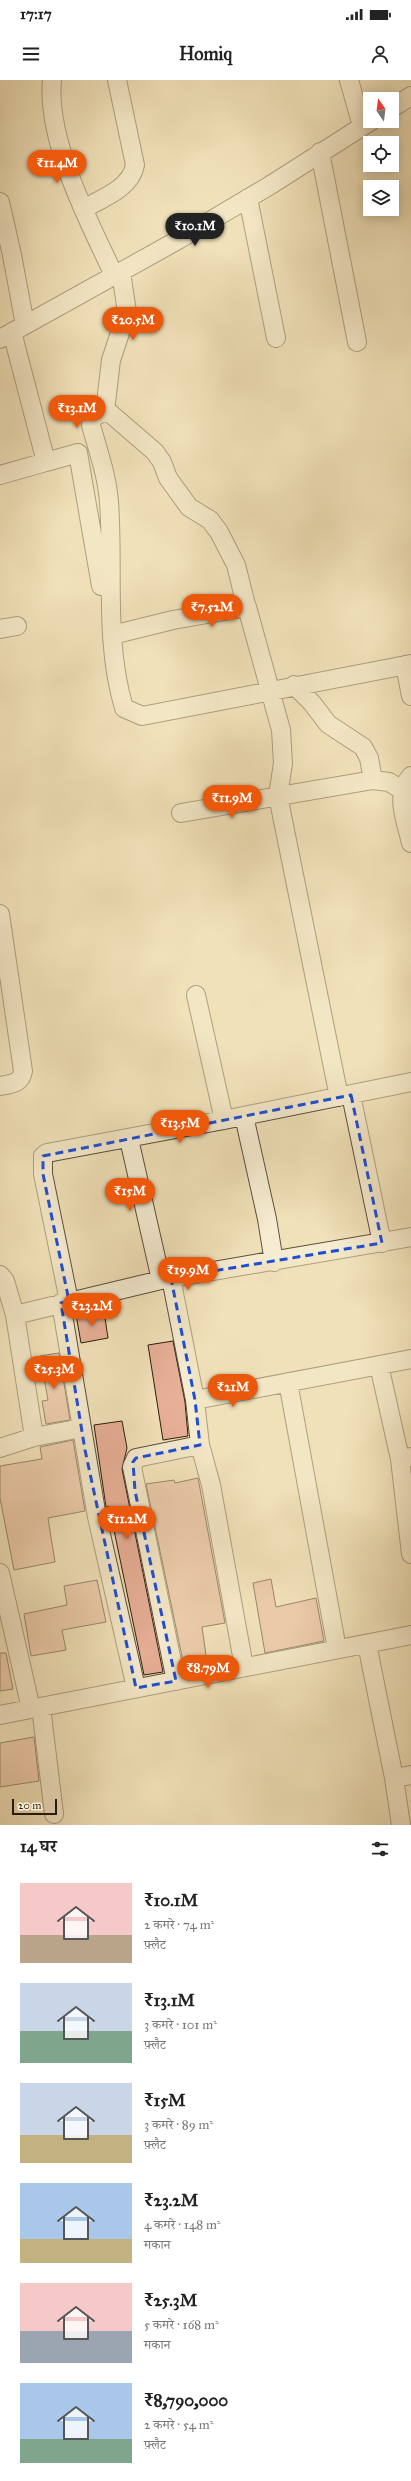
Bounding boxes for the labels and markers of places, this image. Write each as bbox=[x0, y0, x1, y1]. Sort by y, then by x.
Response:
pin: ₹11.4M bbox=[24, 150, 90, 184]
pin: ₹10.1M bbox=[162, 213, 228, 247]
pin: ₹20.5M bbox=[100, 307, 166, 341]
pin: ₹13.1M bbox=[44, 395, 110, 429]
pin: ₹7.52M bbox=[179, 594, 245, 628]
pin: ₹11.9M bbox=[199, 785, 265, 819]
pin: ₹13.5M bbox=[147, 1110, 213, 1144]
pin: ₹15M bbox=[106, 1178, 154, 1212]
pin: ₹19.9M bbox=[155, 1257, 221, 1291]
pin: ₹23.2M bbox=[59, 1293, 125, 1327]
pin: ₹25.3M bbox=[21, 1356, 87, 1390]
pin: ₹21M bbox=[209, 1374, 257, 1408]
pin: ₹11.2M bbox=[94, 1506, 160, 1540]
pin: ₹8.79M bbox=[175, 1655, 241, 1689]

